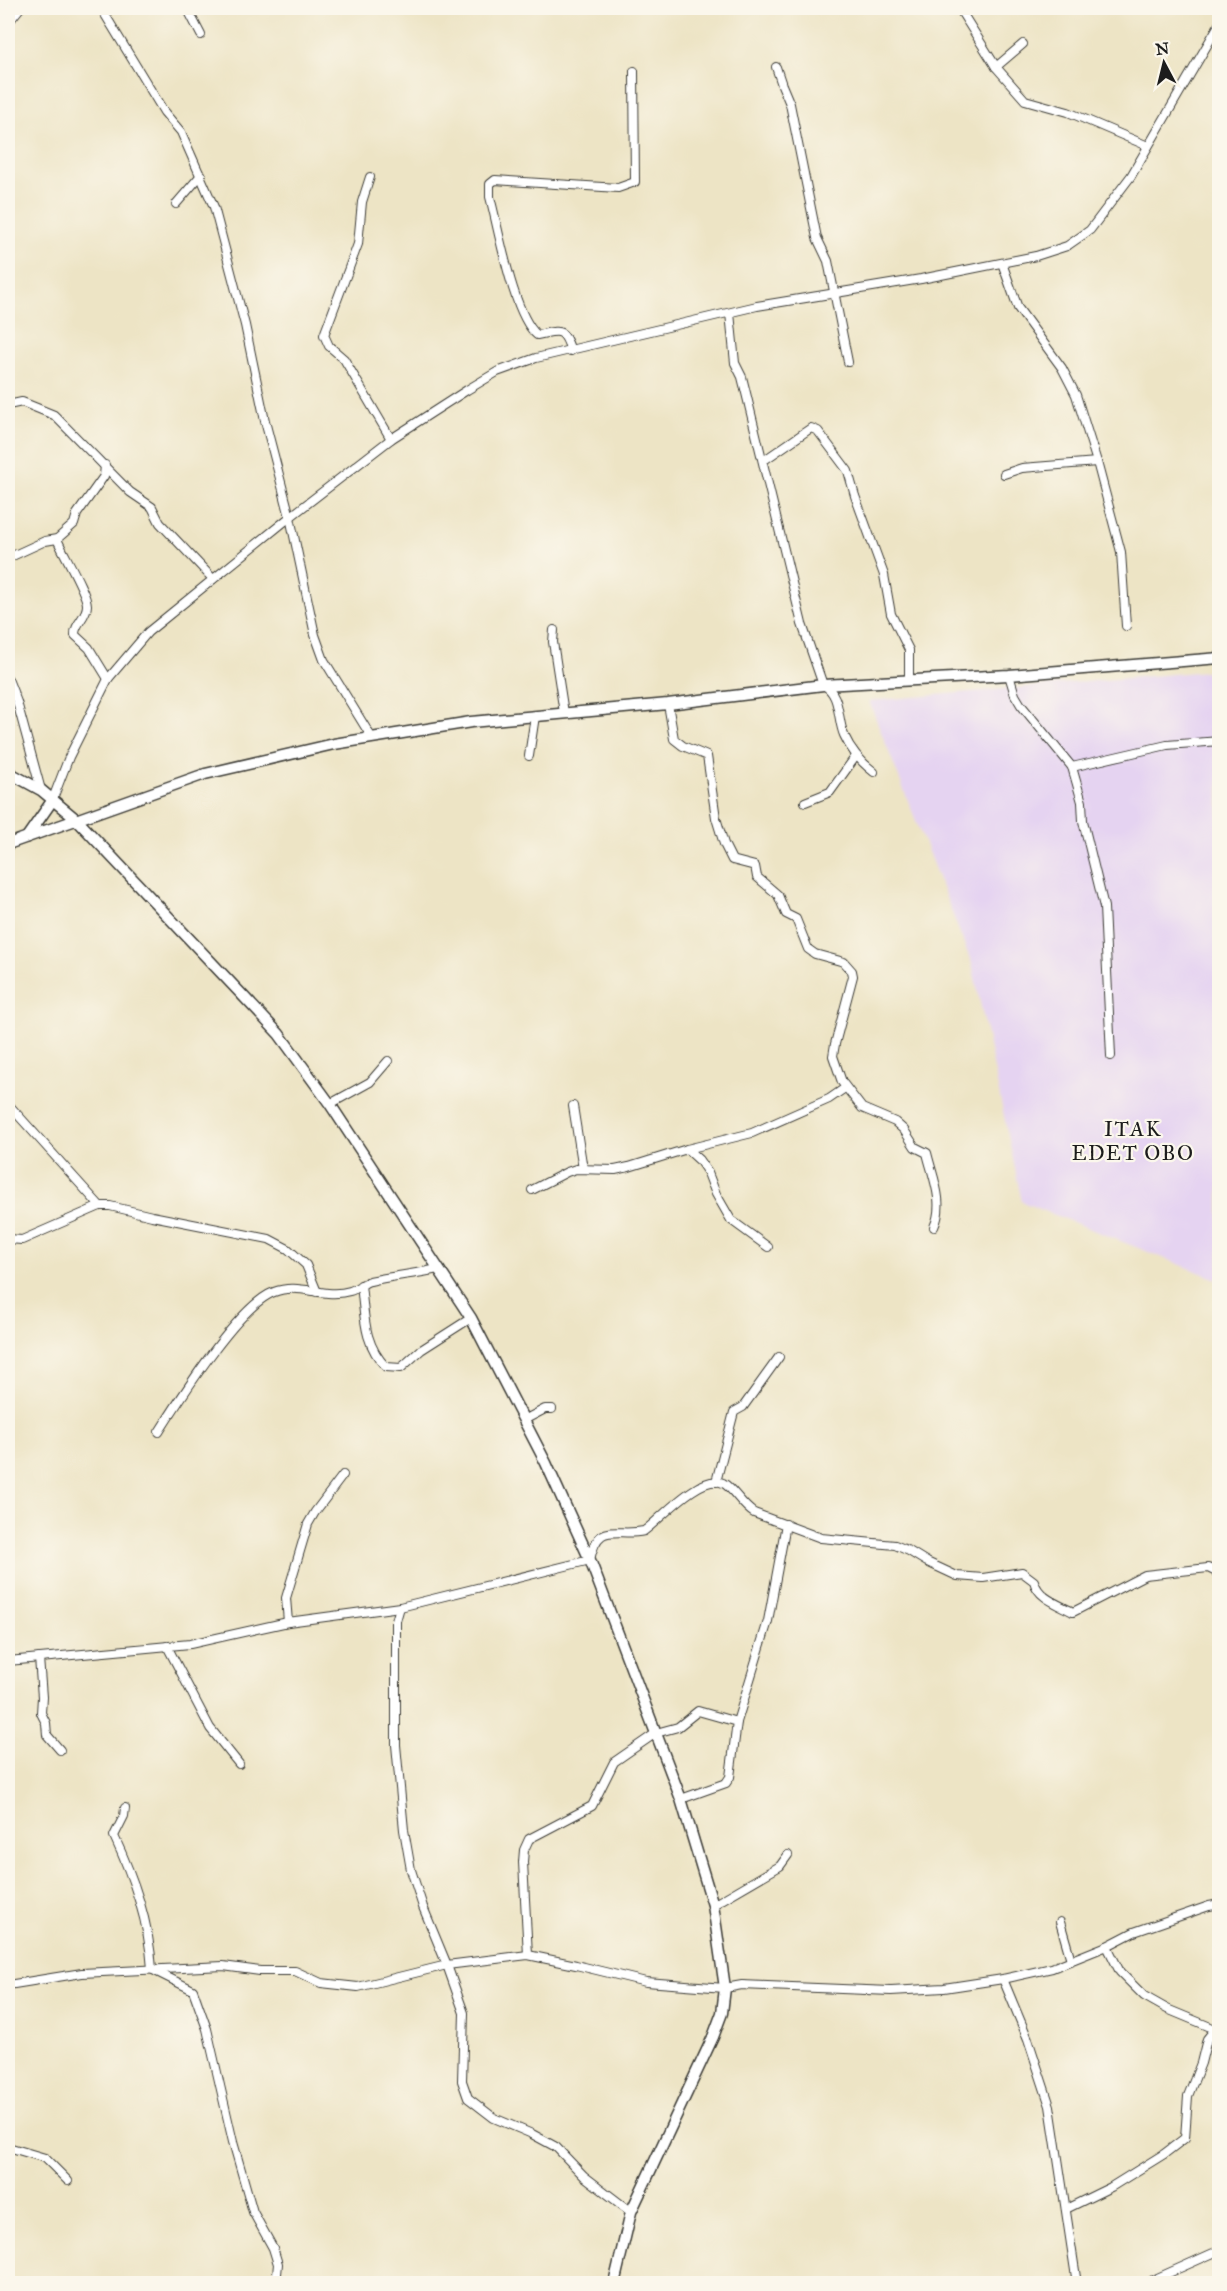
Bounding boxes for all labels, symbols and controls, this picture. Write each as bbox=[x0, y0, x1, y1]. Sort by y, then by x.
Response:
north arrow bbox=[1134, 33, 1194, 93]
text: N bbox=[1154, 38, 1171, 59]
district label: ITAK EDET OBO bbox=[1072, 1116, 1194, 1166]

